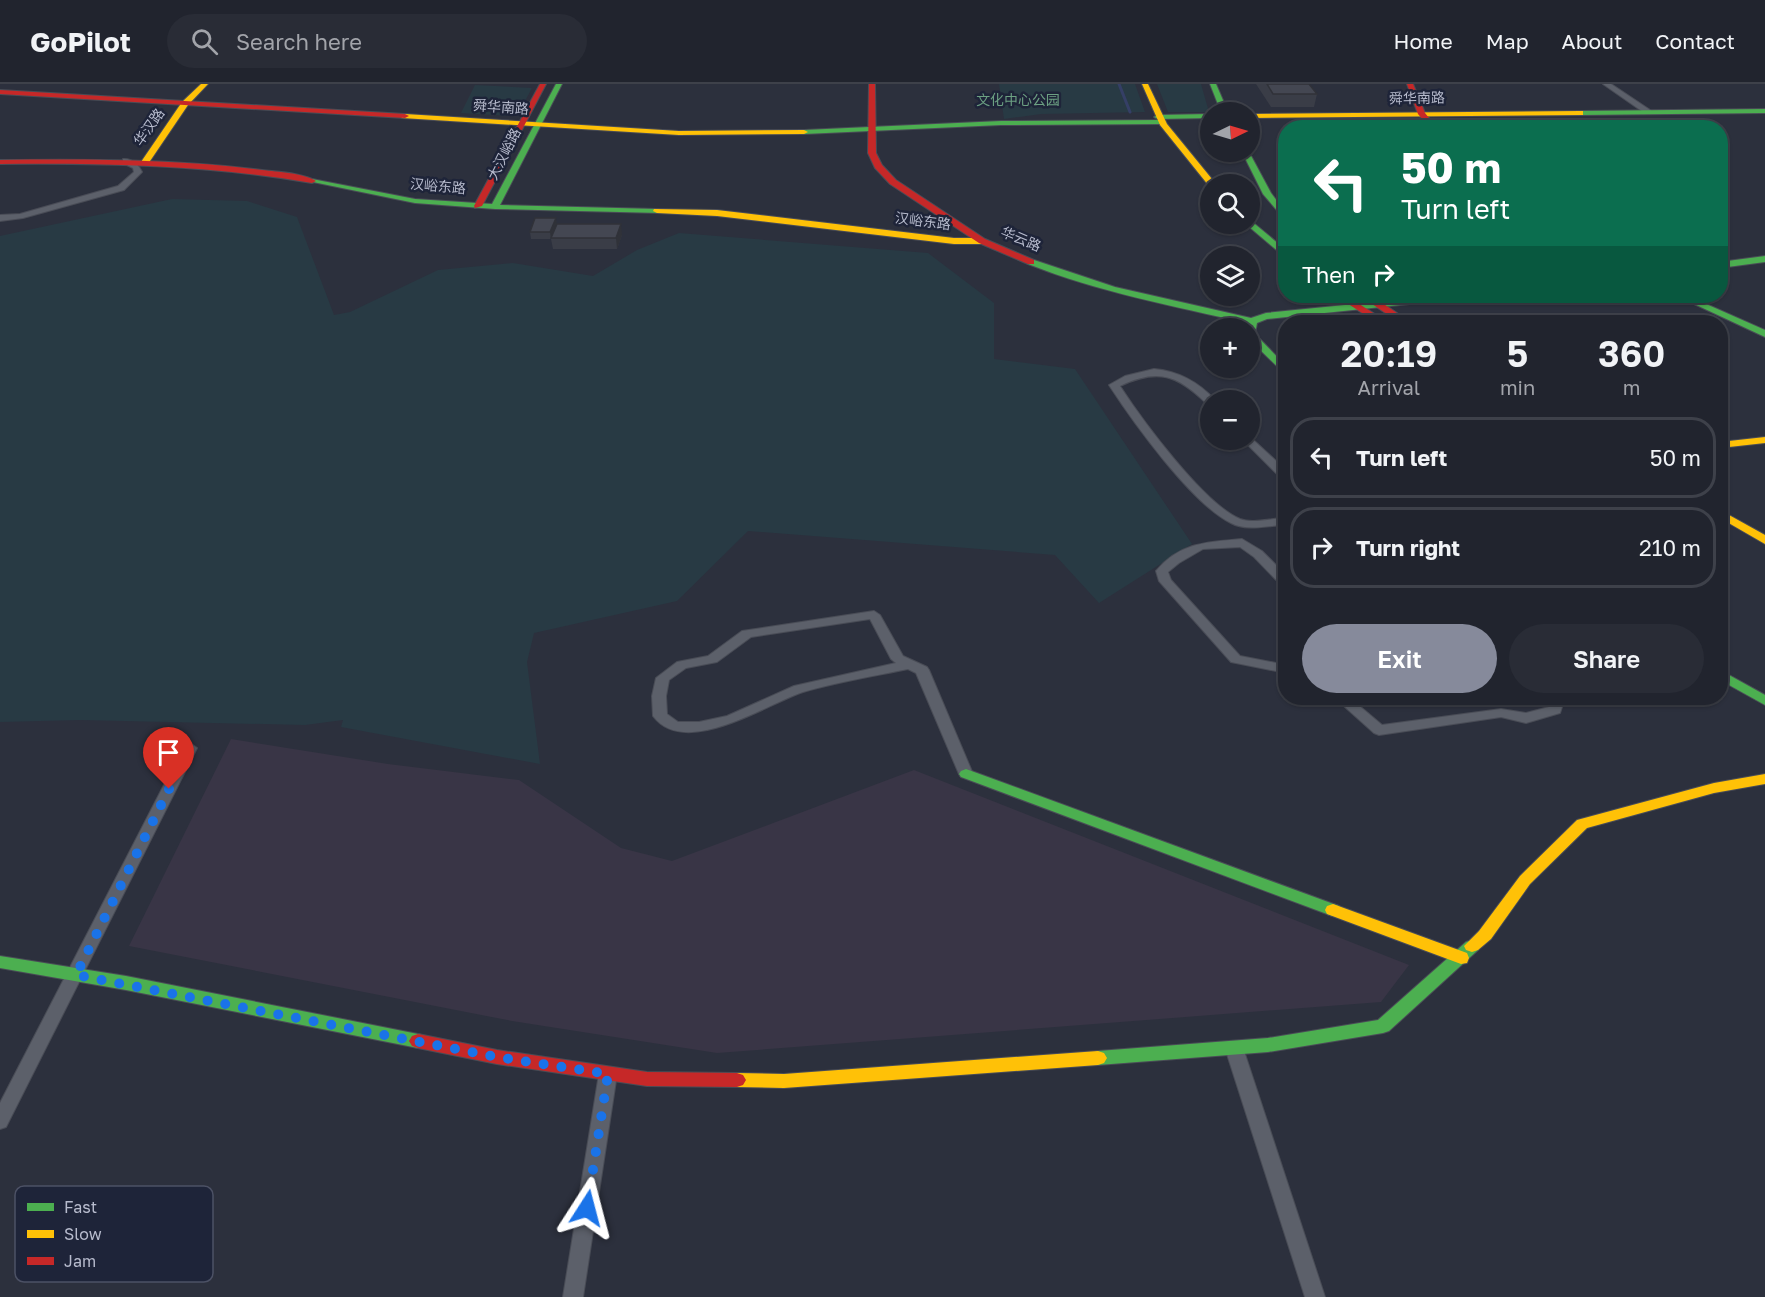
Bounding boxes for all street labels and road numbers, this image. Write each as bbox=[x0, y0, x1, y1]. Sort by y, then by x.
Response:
street label: 舜华南路 bbox=[1389, 89, 1445, 106]
street label: 舜华南路 bbox=[473, 96, 530, 117]
street label: 华汉路 bbox=[130, 105, 168, 149]
street label: 大汉峪路 bbox=[483, 125, 524, 183]
street label: 汉峪东路 bbox=[409, 175, 467, 196]
street label: 汉峪东路 bbox=[894, 209, 952, 232]
street label: 华云路 bbox=[999, 223, 1044, 255]

